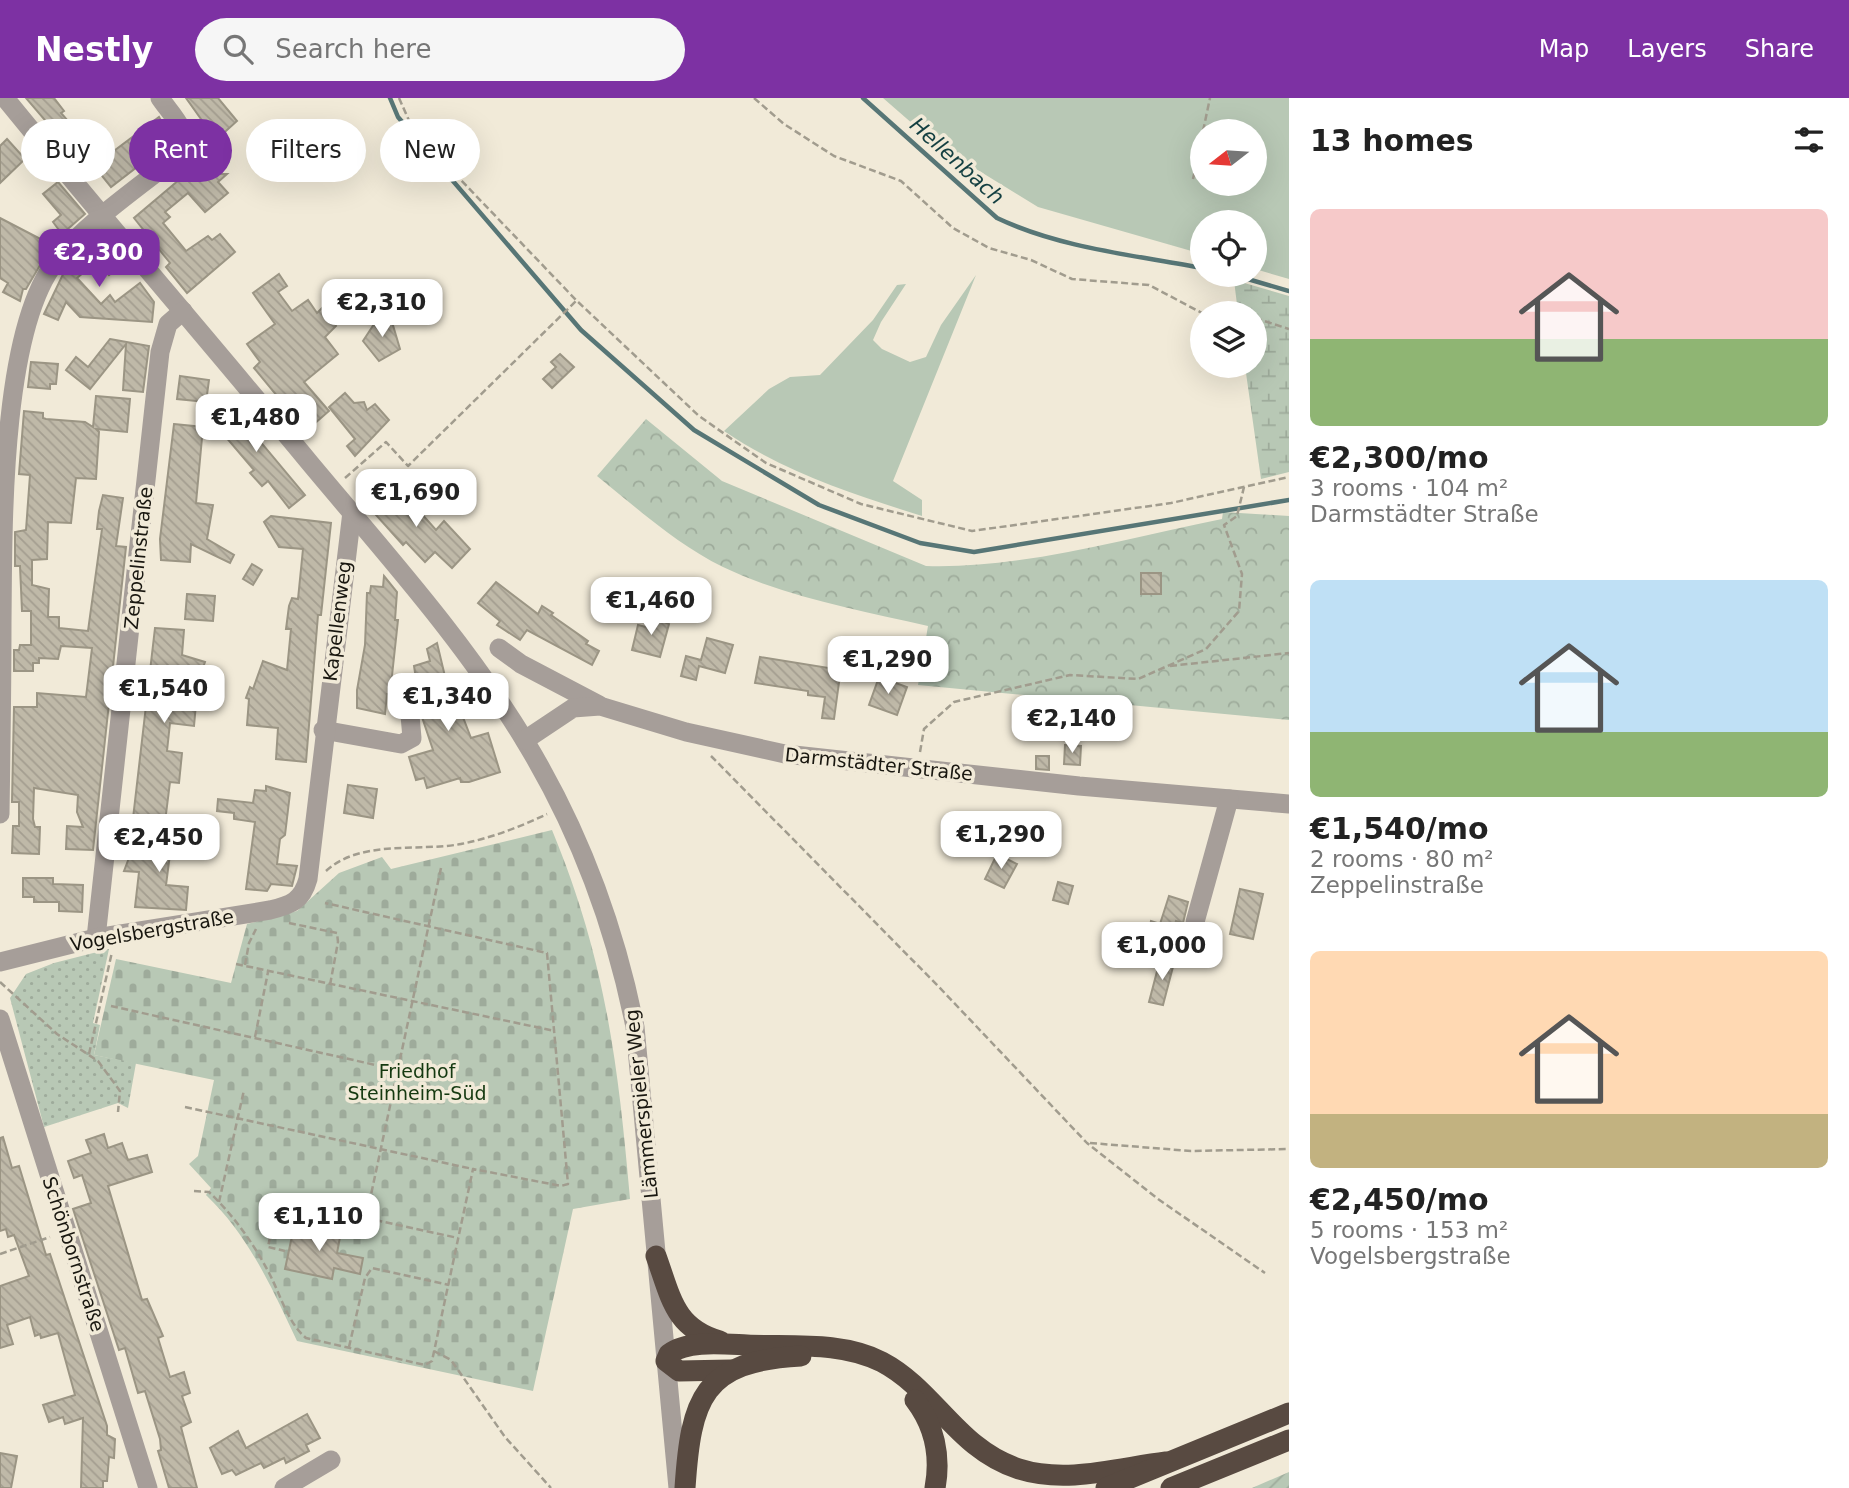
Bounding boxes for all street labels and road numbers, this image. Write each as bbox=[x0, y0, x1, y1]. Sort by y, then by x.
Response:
street label: Zeppelinstraße bbox=[120, 485, 156, 631]
street label: Kapellenweg bbox=[319, 560, 355, 682]
street label: Darmstädter Straße bbox=[784, 743, 974, 785]
street label: Vogelsbergstraße bbox=[68, 905, 236, 955]
street label: Lämmerspieler Weg bbox=[620, 1008, 662, 1200]
street label: Schönbornstraße bbox=[39, 1174, 109, 1334]

